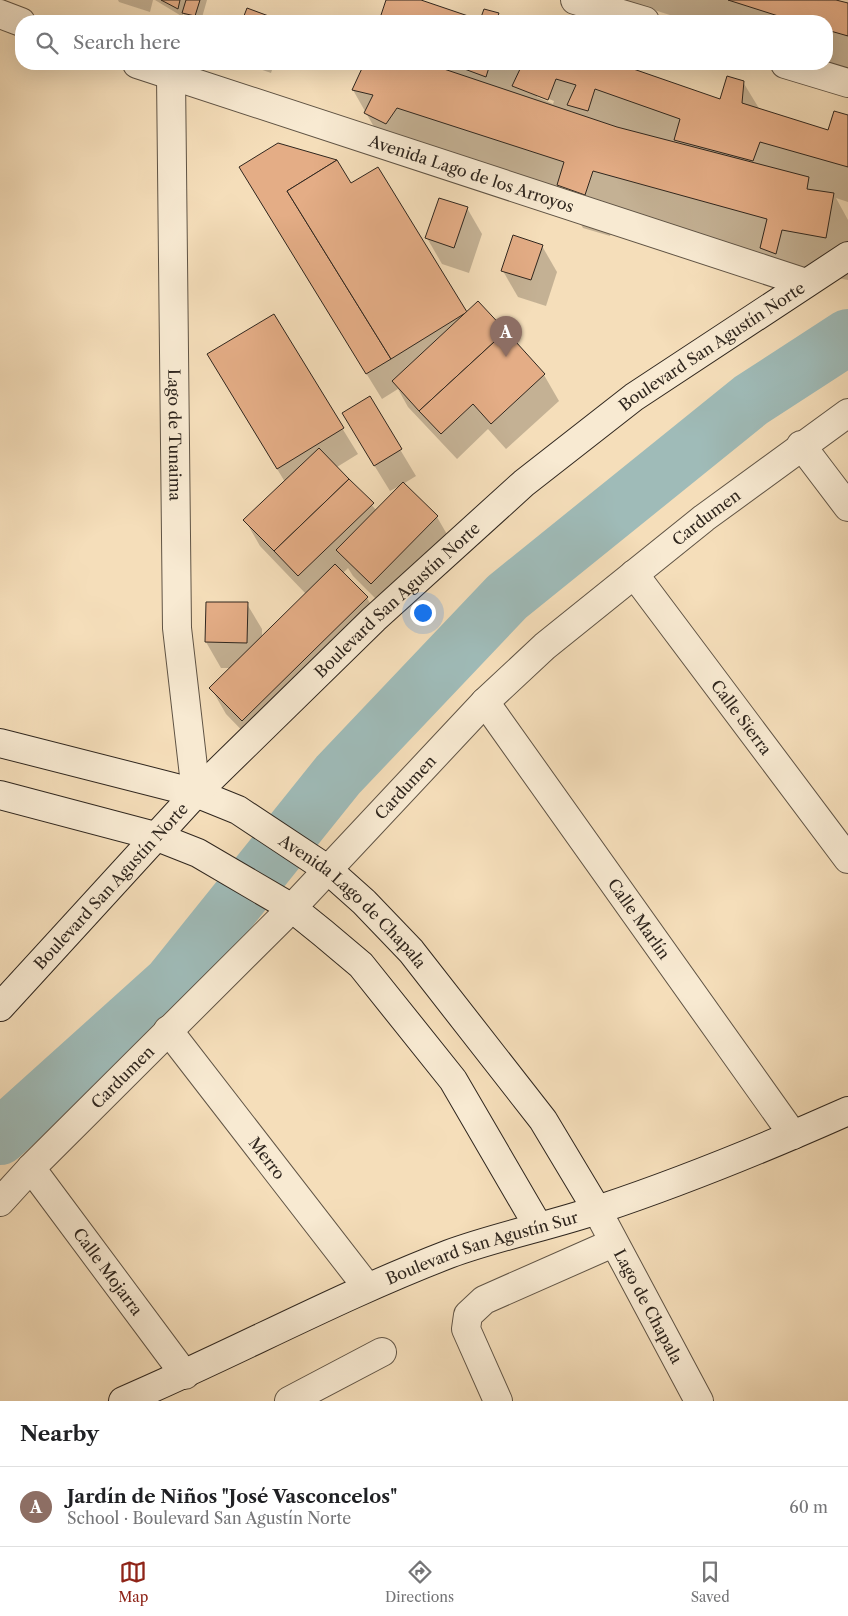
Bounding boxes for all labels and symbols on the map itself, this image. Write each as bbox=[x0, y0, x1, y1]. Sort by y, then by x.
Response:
street label: Avenida Lago de los Arroyos bbox=[366, 130, 577, 216]
street label: Boulevard San Agustín Norte bbox=[615, 277, 808, 415]
pin: A bbox=[490, 316, 522, 357]
street label: Lago de Tunaima bbox=[164, 369, 186, 502]
street label: Cardumen bbox=[668, 485, 744, 550]
street label: Boulevard San Agustín Norte bbox=[310, 518, 484, 682]
your location bbox=[410, 600, 436, 626]
street label: Calle Sierra bbox=[707, 676, 776, 759]
street label: Cardumen bbox=[370, 751, 440, 823]
street label: Boulevard San Agustín Norte bbox=[29, 799, 192, 974]
street label: Avenida Lago de Chapala bbox=[274, 830, 431, 973]
street label: Calle Marlín bbox=[604, 874, 675, 963]
street label: Cardumen bbox=[87, 1041, 158, 1113]
street label: Merro bbox=[245, 1133, 290, 1183]
street label: Boulevard San Agustín Sur bbox=[383, 1207, 581, 1289]
street label: Calle Mojarra bbox=[69, 1224, 147, 1320]
street label: Lago de Chapala bbox=[610, 1246, 687, 1367]

